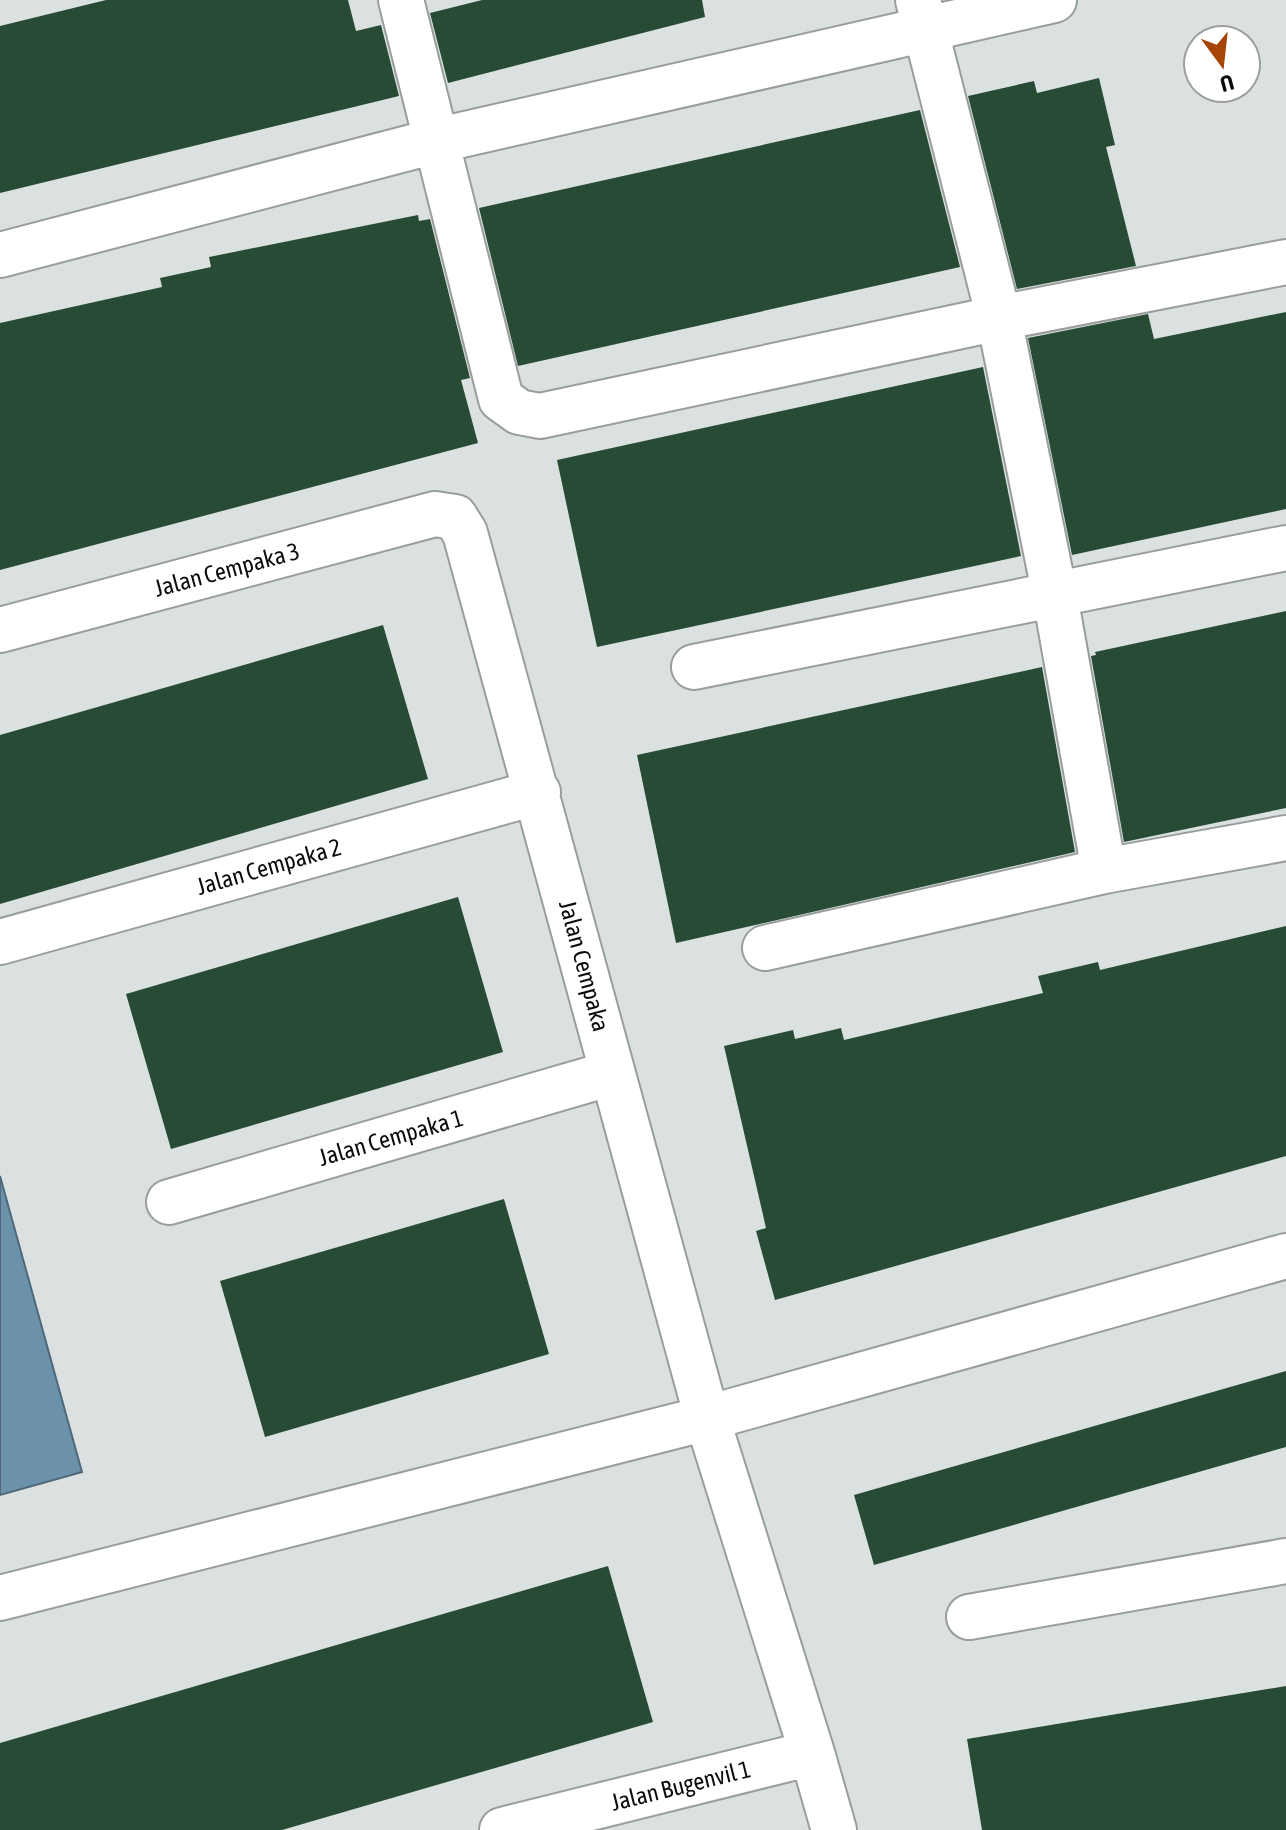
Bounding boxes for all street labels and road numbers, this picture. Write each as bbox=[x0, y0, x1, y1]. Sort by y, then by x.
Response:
street label: Jalan Cempaka 3 bbox=[151, 537, 302, 602]
street label: Jalan Cempaka 2 bbox=[193, 833, 344, 900]
street label: Jalan Cempaka bbox=[554, 897, 615, 1034]
street label: Jalan Cempaka 1 bbox=[315, 1104, 466, 1171]
street label: Jalan Bugenvil 1 bbox=[608, 1755, 754, 1816]

